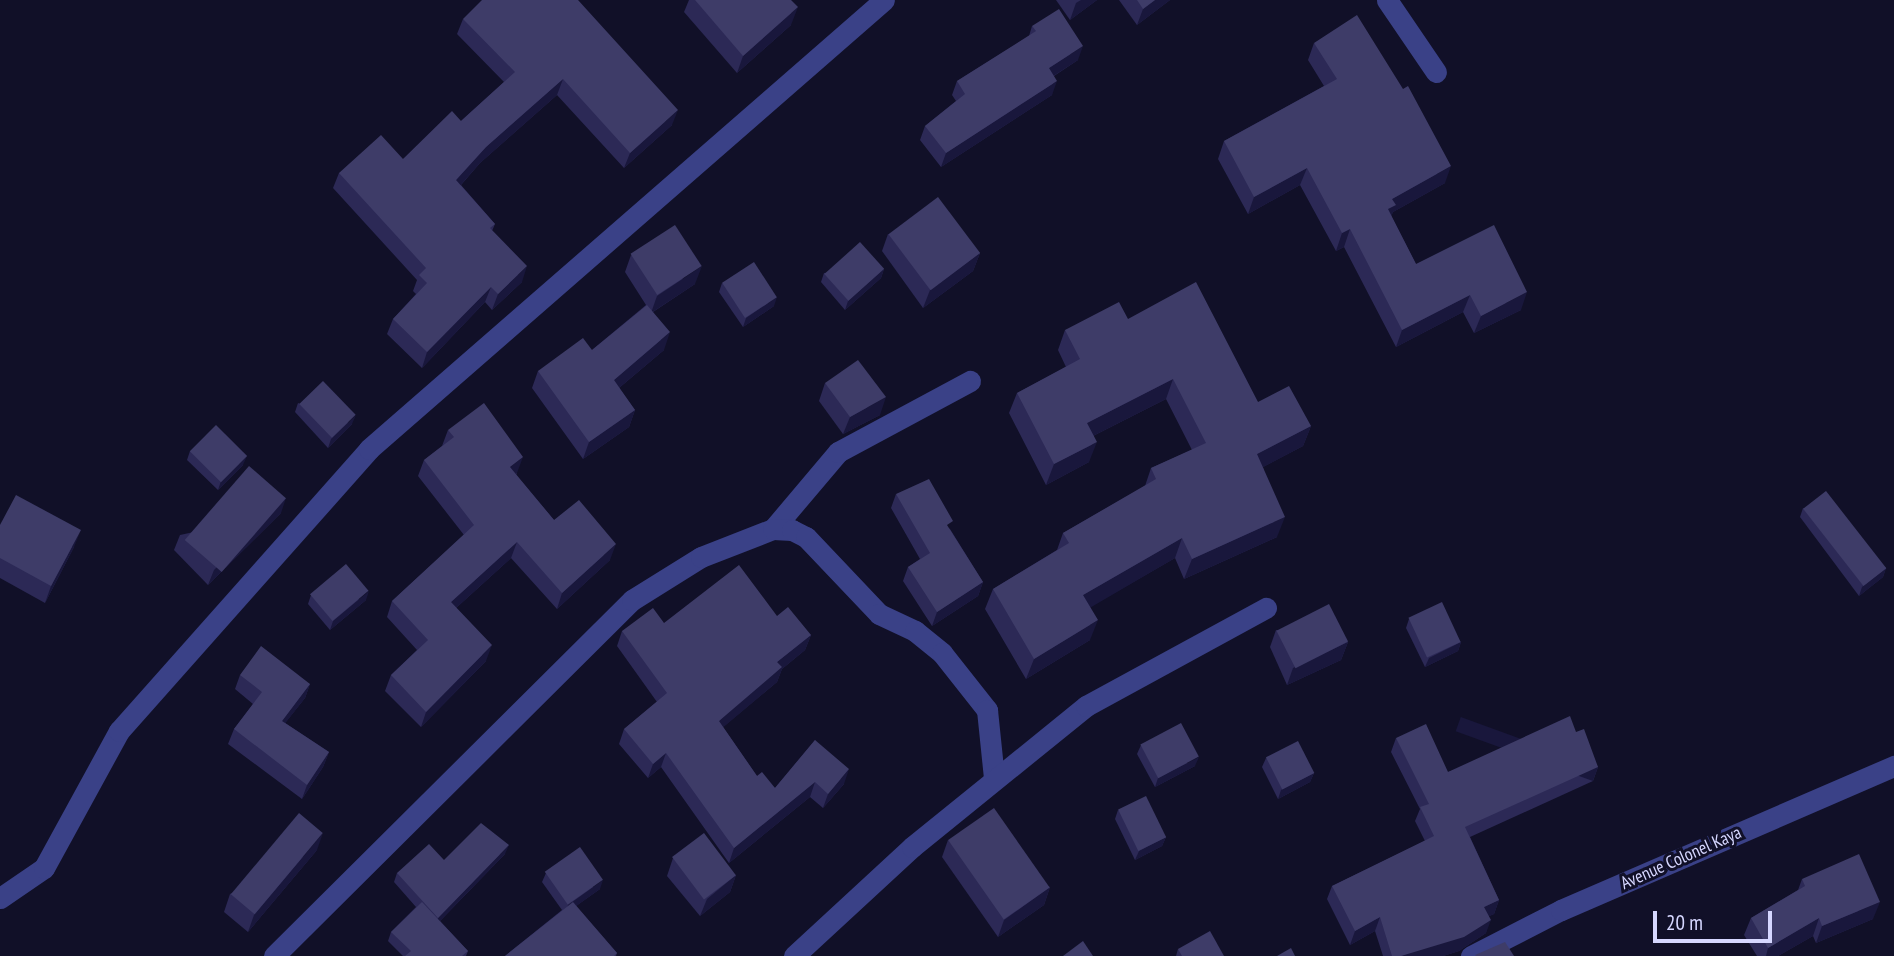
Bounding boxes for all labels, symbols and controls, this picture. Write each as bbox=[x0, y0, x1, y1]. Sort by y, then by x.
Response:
street label: Avenue Colonel Kaya bbox=[1617, 822, 1745, 894]
scale bar bbox=[1656, 897, 1775, 941]
text: 20 m bbox=[1666, 909, 1703, 936]

